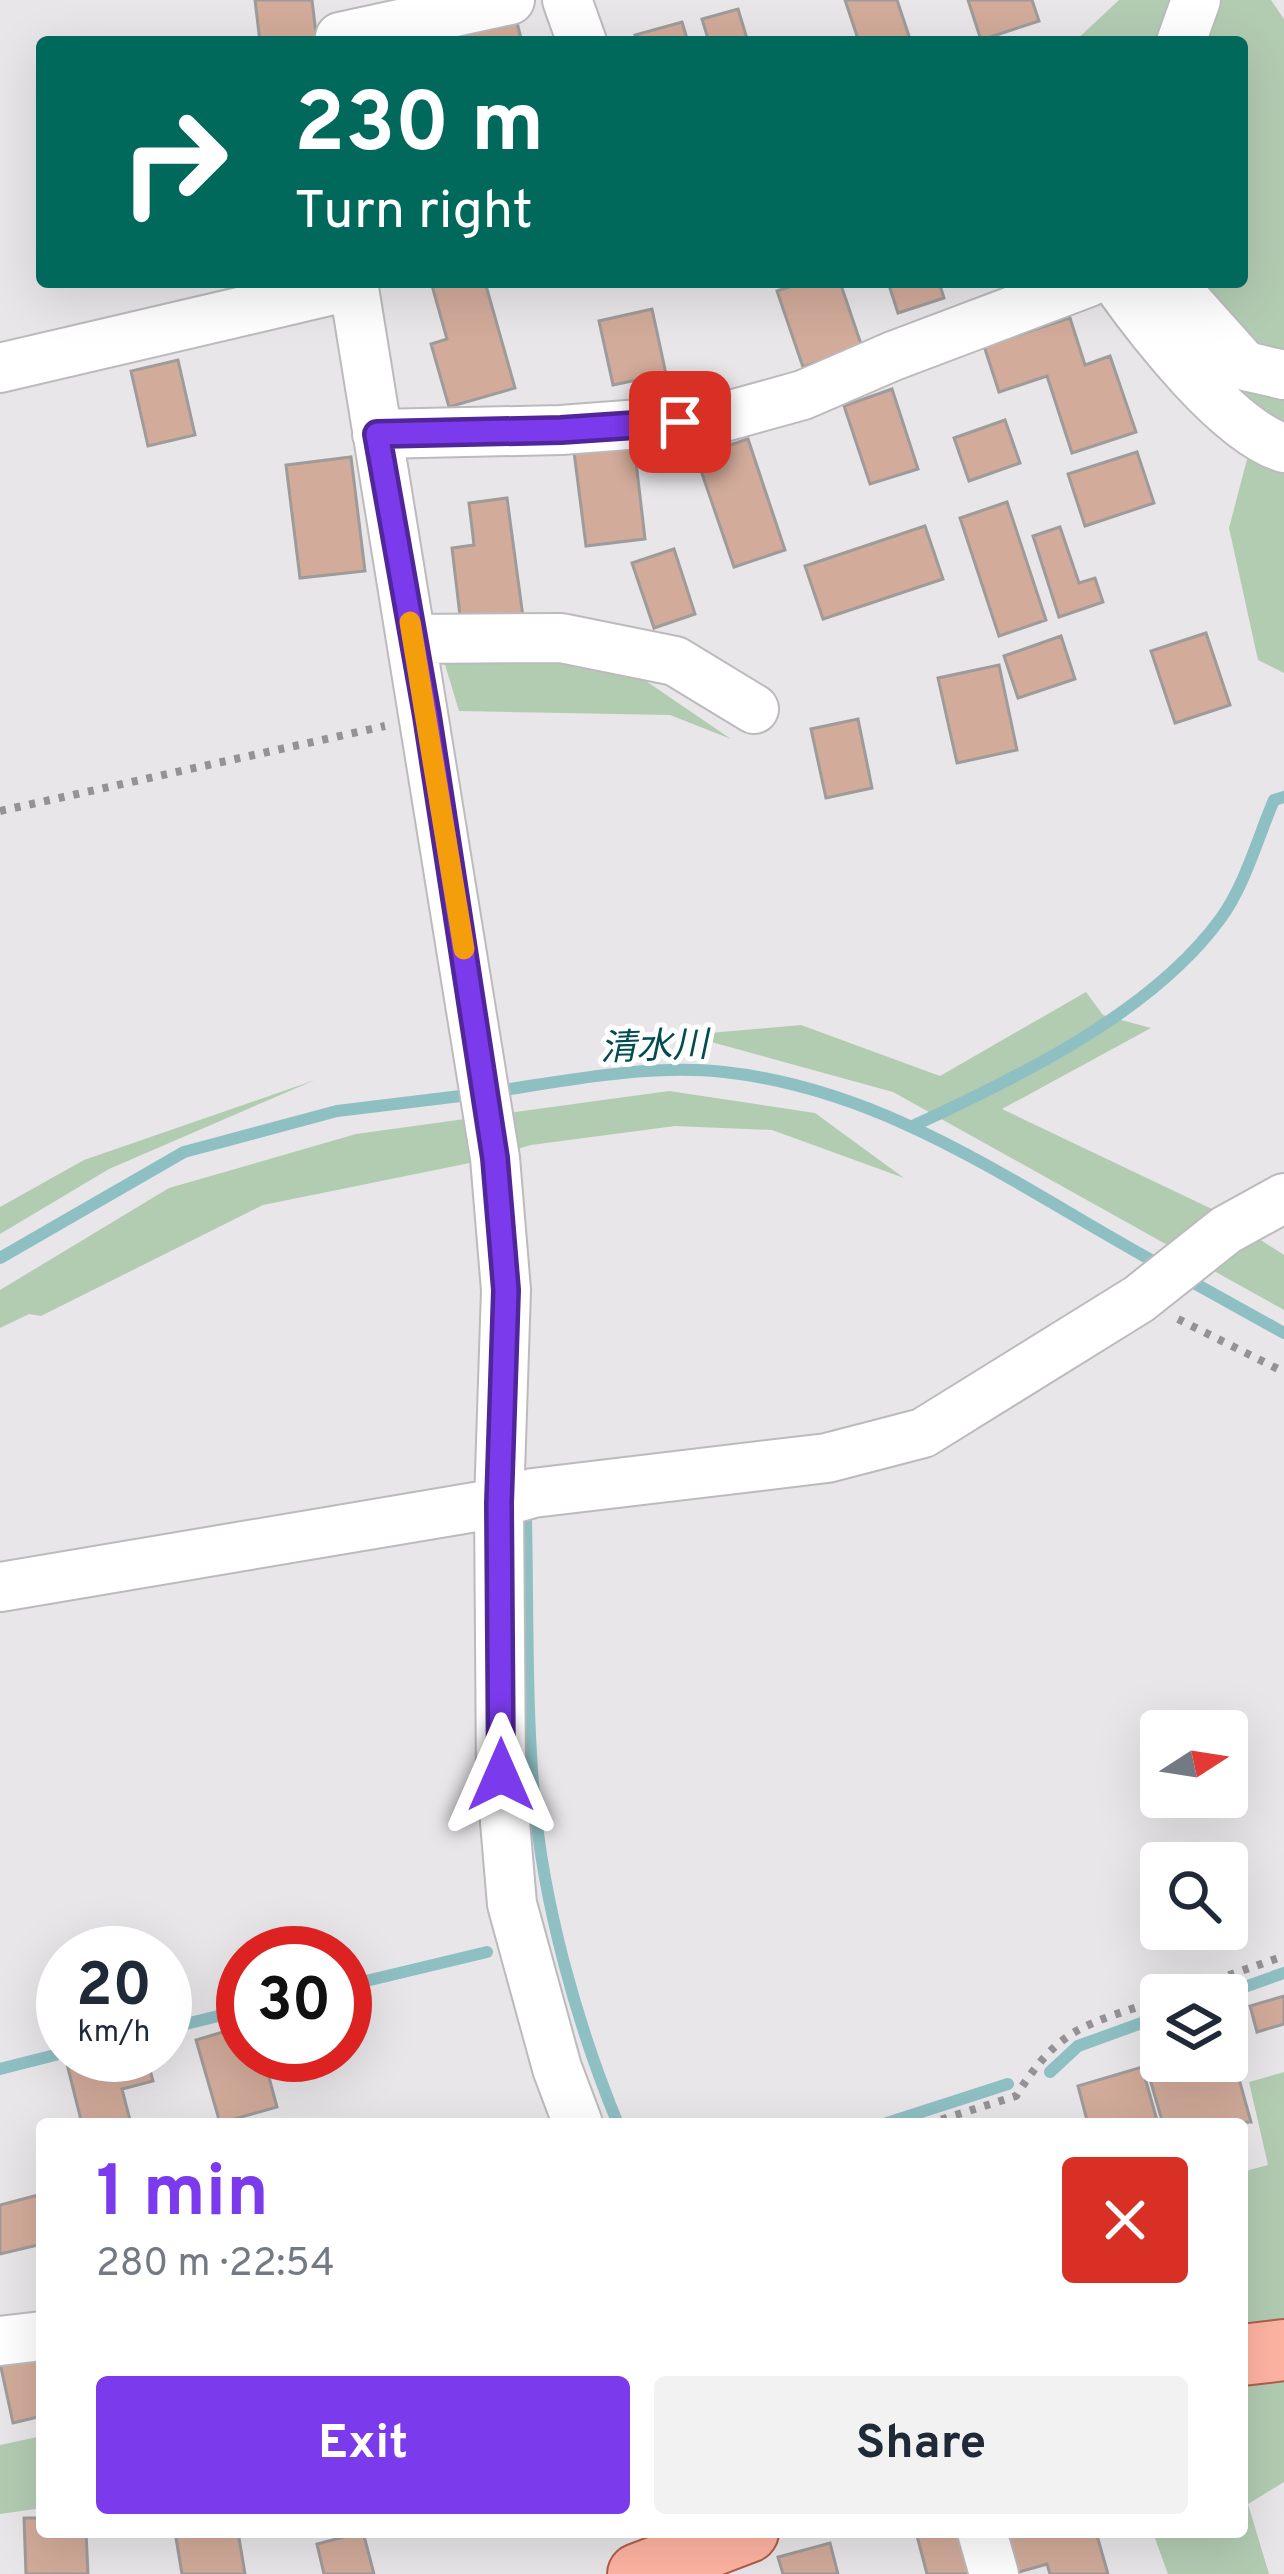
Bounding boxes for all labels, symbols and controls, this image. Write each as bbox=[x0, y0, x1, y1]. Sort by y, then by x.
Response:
text: 230 m bbox=[294, 75, 544, 181]
icon: right bbox=[96, 84, 252, 240]
text: Turn right bbox=[294, 179, 533, 248]
pin bbox=[629, 371, 731, 473]
icon: arrive bbox=[647, 389, 713, 455]
water label: 清水川 bbox=[599, 1024, 713, 1074]
north arrow bbox=[1140, 1710, 1248, 1818]
map controls bbox=[1140, 1710, 1248, 2082]
position arrow bbox=[438, 1712, 564, 1838]
button: search bbox=[1140, 1842, 1248, 1950]
speed limit sign: 30 bbox=[216, 1926, 372, 2082]
text: 20 bbox=[76, 1951, 152, 2027]
button: layers bbox=[1140, 1974, 1248, 2082]
text: km/h bbox=[78, 2015, 150, 2052]
text: 1 min bbox=[96, 2150, 269, 2242]
button: close bbox=[1062, 2157, 1188, 2283]
text: 280 m · 22:54 bbox=[96, 2241, 335, 2290]
button: Exit bbox=[96, 2376, 630, 2514]
button: Share bbox=[654, 2376, 1188, 2514]

